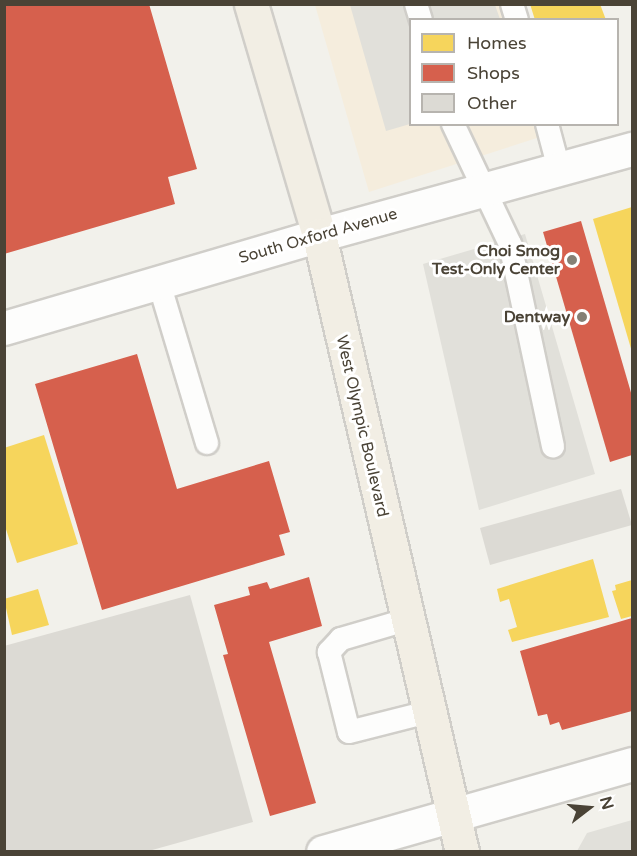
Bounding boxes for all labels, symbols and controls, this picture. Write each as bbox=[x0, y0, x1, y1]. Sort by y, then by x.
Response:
legend bbox=[409, 18, 619, 126]
text: Homes bbox=[467, 32, 527, 54]
text: Shops bbox=[467, 62, 520, 84]
text: Other bbox=[467, 92, 517, 114]
street label: South Oxford Avenue bbox=[237, 204, 399, 268]
place label: Choi Smog Test-Only Center bbox=[432, 241, 560, 279]
marker: Choi Smog Test-Only Center bbox=[565, 253, 579, 267]
place label: Dentway bbox=[504, 307, 570, 327]
marker: Dentway bbox=[575, 310, 589, 324]
street label: West Olympic Boulevard bbox=[332, 333, 392, 519]
north arrow bbox=[559, 778, 619, 838]
text: N bbox=[595, 794, 618, 812]

